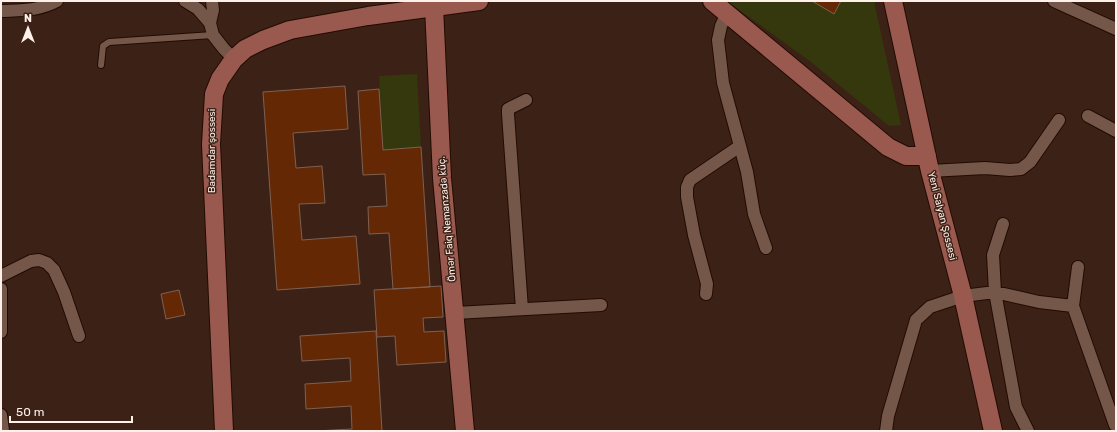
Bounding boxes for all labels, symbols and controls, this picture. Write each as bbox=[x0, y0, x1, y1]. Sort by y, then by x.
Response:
north arrow bbox=[8, 8, 48, 48]
text: N bbox=[24, 12, 32, 25]
street label: Badamdar şossesi bbox=[206, 109, 218, 193]
street label: Ömər Faiq Nemanzadə küç. bbox=[436, 156, 458, 282]
street label: Yeni Salyan Şossesi bbox=[925, 170, 959, 262]
scale bar bbox=[10, 398, 132, 424]
text: 50 m bbox=[16, 405, 44, 419]

